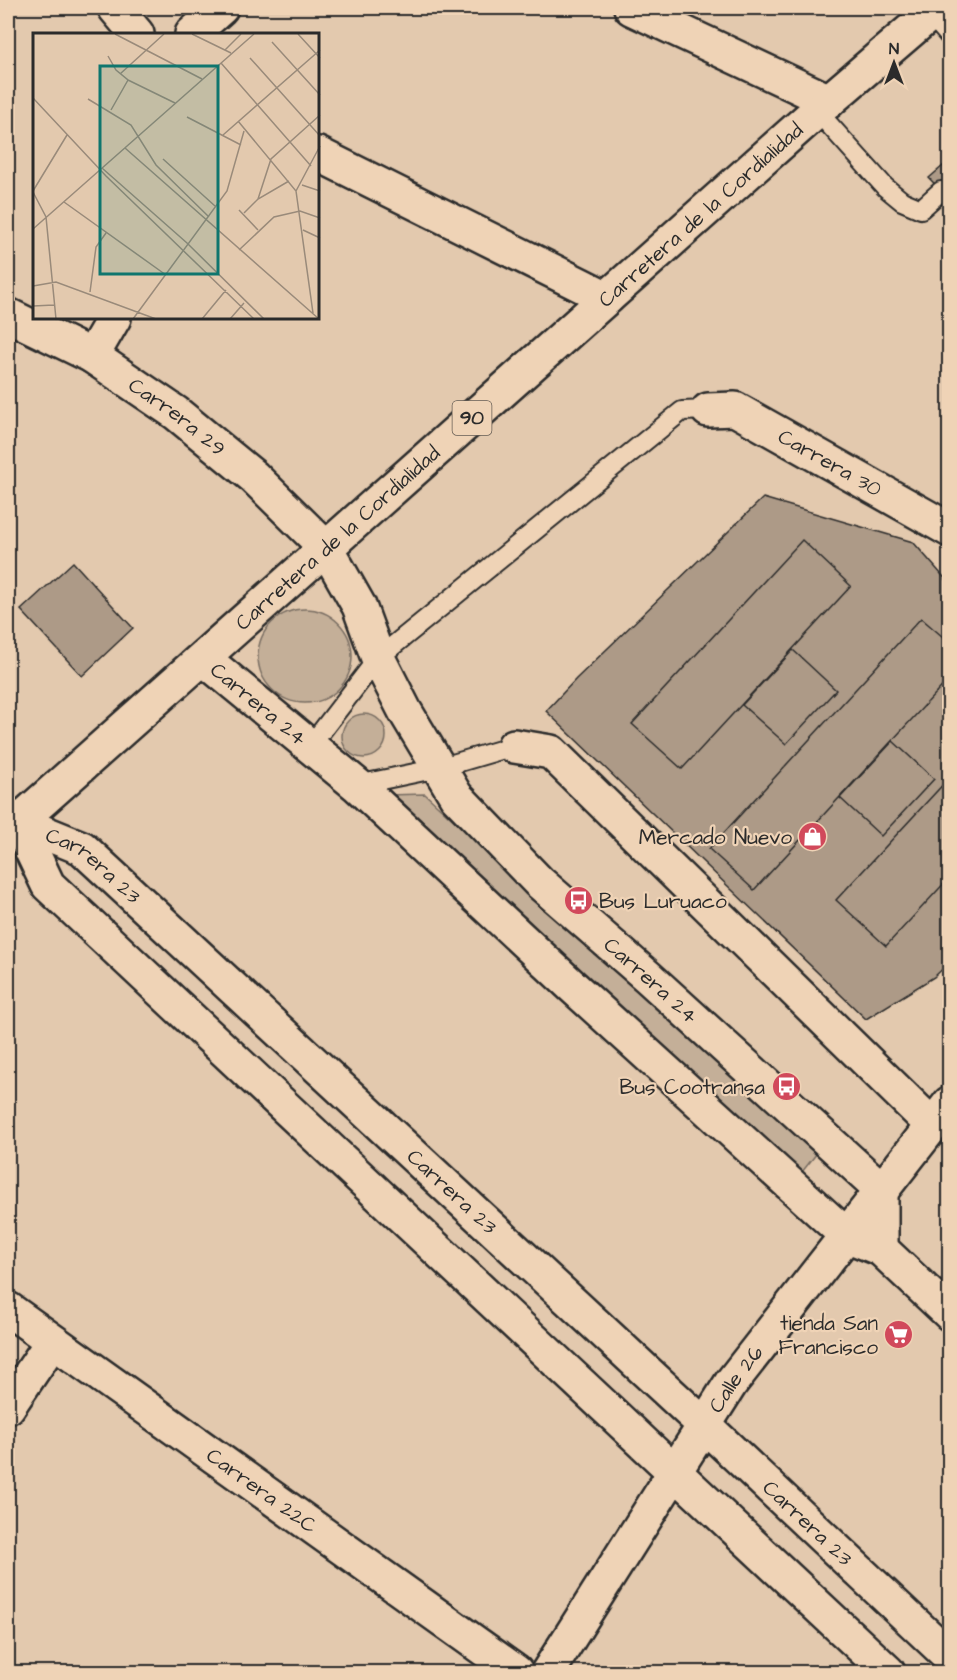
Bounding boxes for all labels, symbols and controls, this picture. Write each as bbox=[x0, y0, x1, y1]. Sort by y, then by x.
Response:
inset map bbox=[33, 33, 320, 320]
north arrow bbox=[864, 33, 924, 93]
text: N bbox=[889, 38, 899, 60]
street label: Carretera de la Cordialidad bbox=[592, 116, 809, 314]
street label: Carrera 29 bbox=[123, 370, 232, 463]
road number: 90 bbox=[452, 401, 492, 435]
street label: Carrera 30 bbox=[773, 422, 887, 503]
street label: Carretera de la Cordialidad bbox=[229, 439, 446, 637]
street label: Carrera 24 bbox=[204, 655, 313, 752]
street label: Carrera 23 bbox=[41, 820, 148, 910]
shop icon: Mercado Nuevo bbox=[797, 821, 829, 853]
place label: Mercado Nuevo bbox=[639, 823, 792, 852]
bus stop icon: Bus Luruaco bbox=[562, 885, 594, 917]
place label: Bus Luruaco bbox=[599, 887, 727, 916]
street label: Carrera 24 bbox=[597, 930, 704, 1030]
bus stop icon: Bus Cootransa bbox=[770, 1071, 802, 1103]
place label: Bus Cootransa bbox=[619, 1073, 765, 1102]
street label: Carrera 23 bbox=[401, 1142, 504, 1241]
place label: tienda San Francisco bbox=[779, 1309, 878, 1362]
supermarket icon: tienda San Francisco bbox=[883, 1319, 915, 1351]
street label: Calle 26 bbox=[701, 1339, 770, 1418]
street label: Carrera 22C bbox=[201, 1441, 323, 1540]
street label: Carrera 23 bbox=[756, 1473, 859, 1572]

